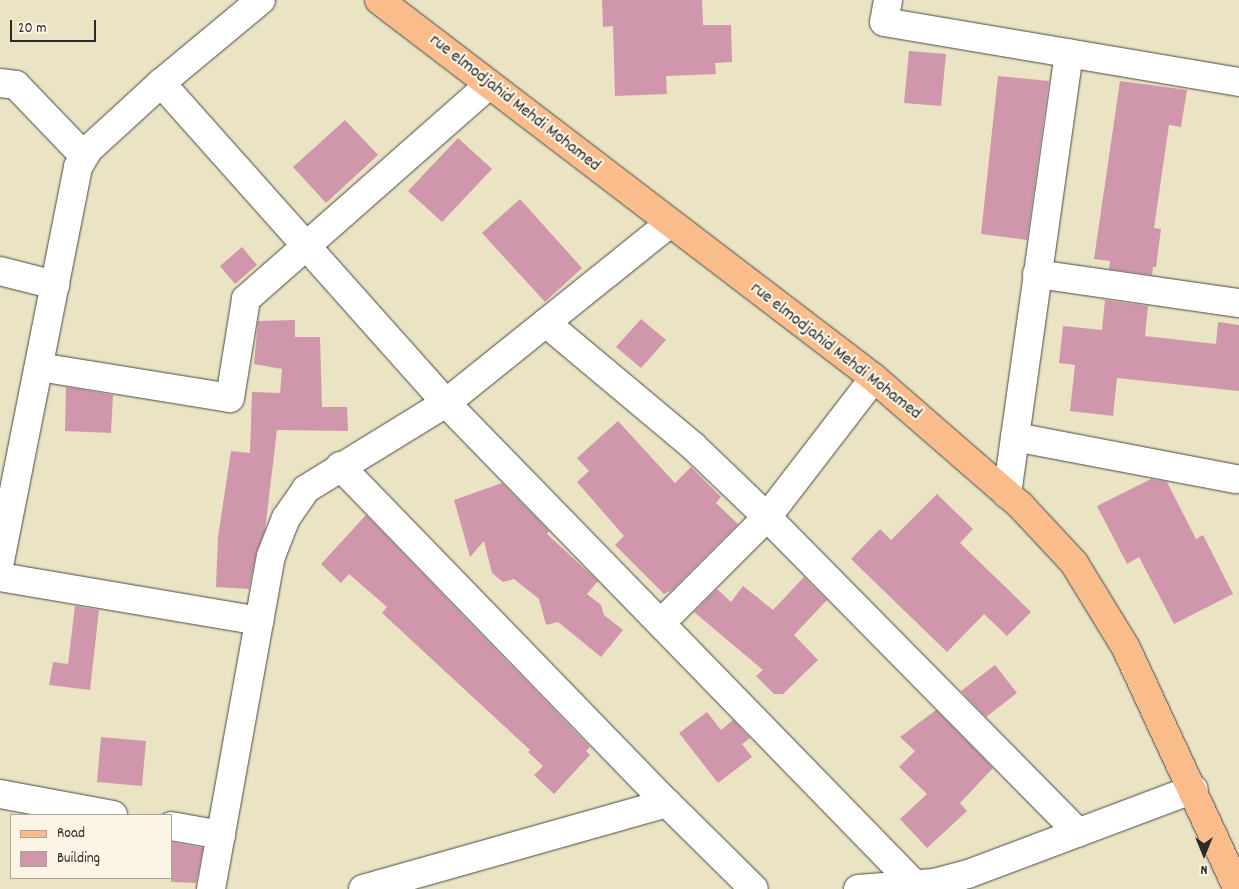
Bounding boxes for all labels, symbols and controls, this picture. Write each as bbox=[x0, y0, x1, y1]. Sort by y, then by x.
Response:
scale bar bbox=[12, 10, 99, 42]
text: 20 m bbox=[18, 18, 46, 40]
street label: rue elmodjahid Mehdi Mohamed bbox=[424, 30, 604, 178]
street label: rue elmodjahid Mehdi Mohamed bbox=[745, 278, 925, 426]
legend bbox=[10, 814, 172, 879]
text: Road bbox=[57, 823, 85, 845]
north arrow bbox=[1179, 829, 1229, 879]
text: Building bbox=[57, 848, 100, 870]
text: N bbox=[1201, 859, 1207, 879]

